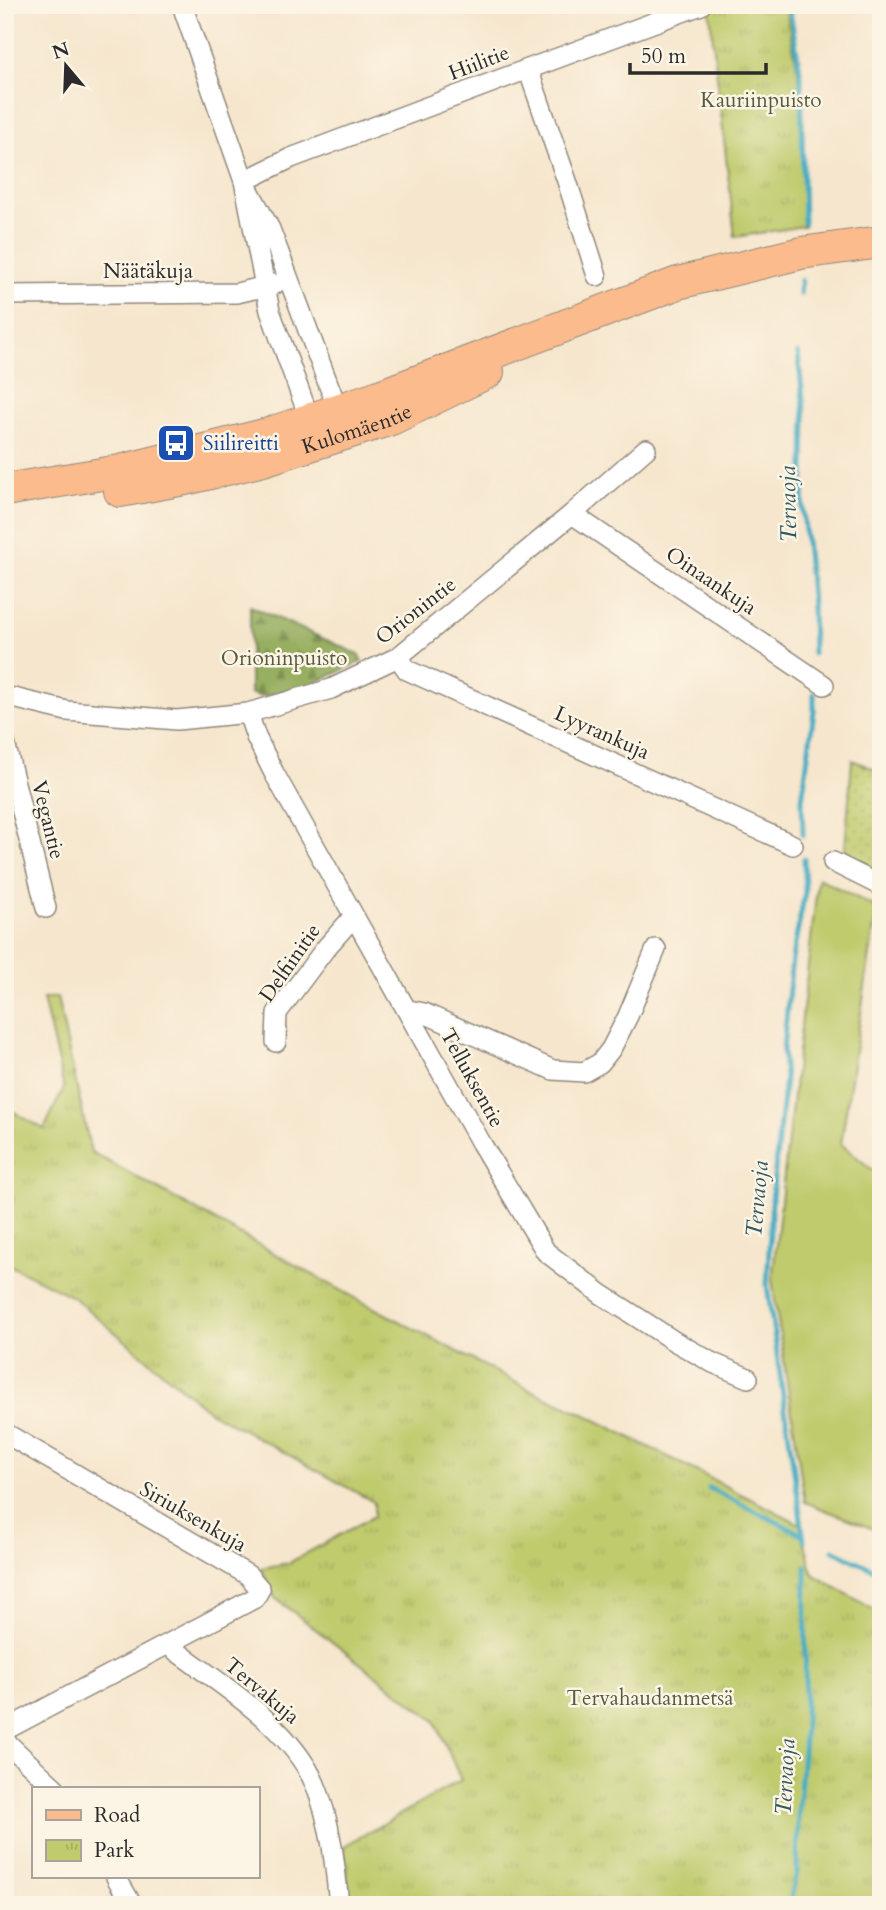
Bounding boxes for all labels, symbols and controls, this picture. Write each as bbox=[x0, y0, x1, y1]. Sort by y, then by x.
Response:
north arrow bbox=[32, 32, 102, 102]
scale bar bbox=[630, 32, 767, 76]
text: N bbox=[49, 36, 73, 66]
street label: Hiilitie bbox=[445, 38, 513, 88]
text: 50 m bbox=[641, 42, 686, 71]
park label: Kauriinpuisto bbox=[700, 86, 822, 115]
street label: Näätäkuja bbox=[103, 257, 193, 286]
street label: Kulomäentie bbox=[298, 397, 417, 461]
bus stop icon: Siilireitti bbox=[155, 422, 197, 464]
place label: Siilireitti bbox=[203, 429, 279, 458]
water label: Tervaoja bbox=[772, 465, 804, 543]
street label: Oinaankuja bbox=[660, 540, 762, 622]
street label: Orionintie bbox=[370, 570, 462, 652]
park label: Orioninpuisto bbox=[221, 644, 347, 673]
street label: Lyyrankuja bbox=[550, 699, 654, 767]
street label: Vegantie bbox=[24, 778, 72, 862]
street label: Delfiinitie bbox=[252, 918, 328, 1008]
street label: Telluksentie bbox=[433, 1023, 511, 1133]
water label: Tervaoja bbox=[738, 1159, 776, 1239]
street label: Siriuksenkuja bbox=[134, 1475, 252, 1559]
street label: Tervakuja bbox=[218, 1651, 306, 1731]
park label: Tervahaudanmetsä bbox=[567, 1684, 733, 1713]
water label: Tervaoja bbox=[768, 1738, 802, 1816]
legend bbox=[32, 1787, 259, 1878]
text: Road bbox=[94, 1801, 140, 1830]
text: Park bbox=[94, 1836, 135, 1865]

